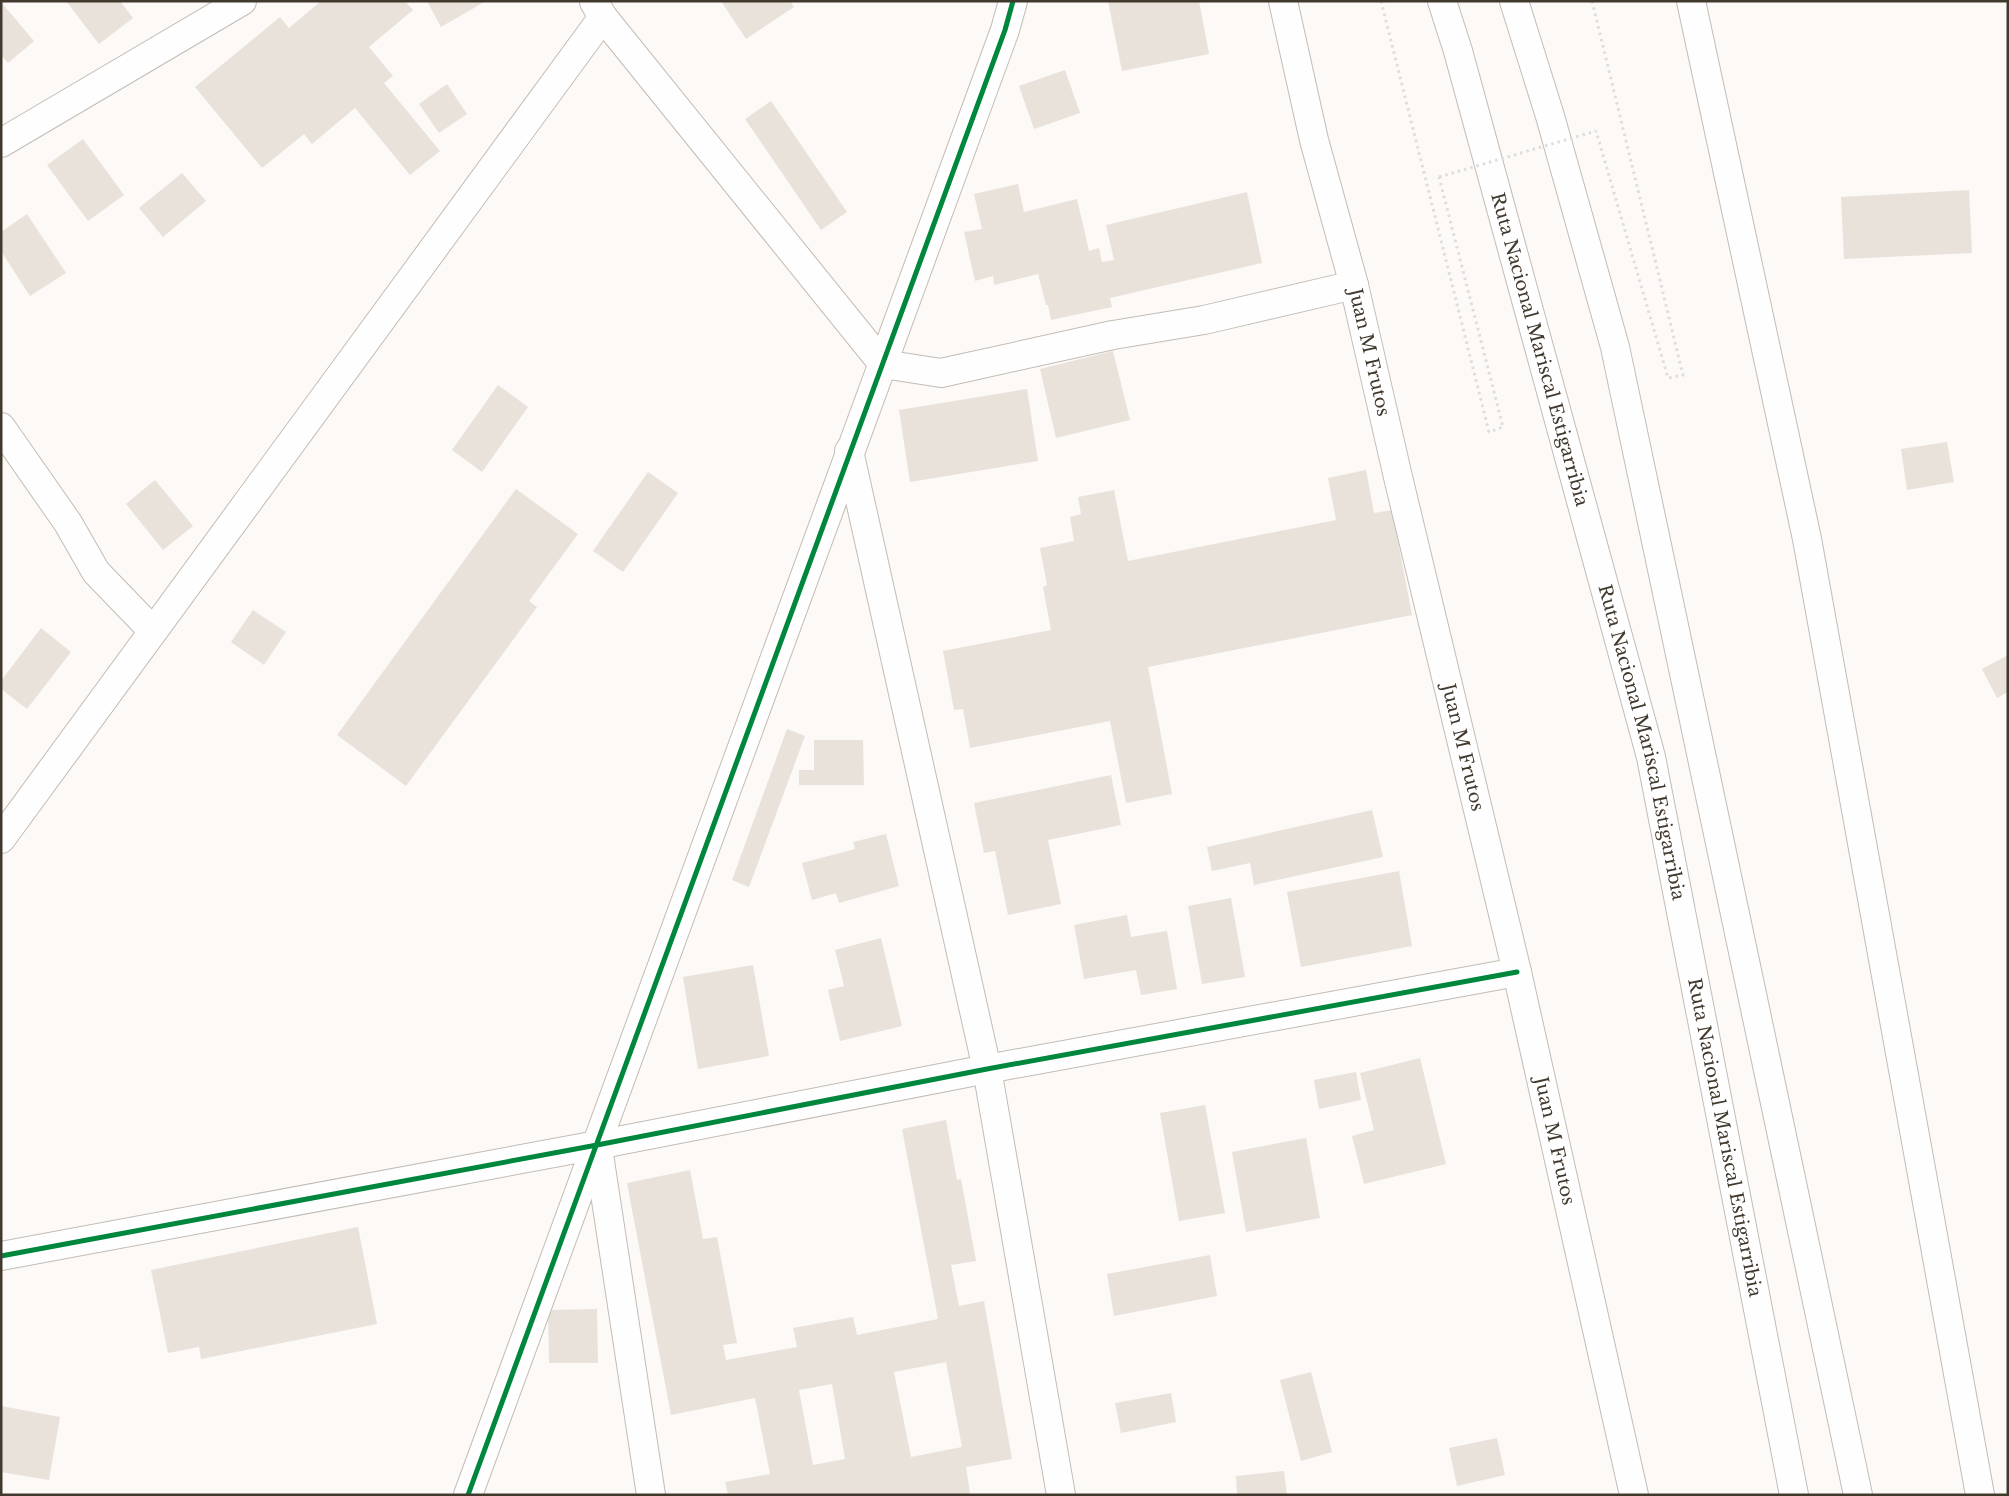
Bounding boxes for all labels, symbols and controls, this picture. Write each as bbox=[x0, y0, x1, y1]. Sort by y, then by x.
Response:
street label: Ruta Nacional Mariscal Estigarribia bbox=[1486, 190, 1593, 509]
street label: Juan M Frutos bbox=[1344, 284, 1395, 418]
street label: Ruta Nacional Mariscal Estigarribia bbox=[1593, 582, 1690, 902]
street label: Juan M Frutos bbox=[1437, 680, 1489, 813]
street label: Ruta Nacional Mariscal Estigarribia bbox=[1683, 976, 1766, 1299]
street label: Juan M Frutos bbox=[1529, 1073, 1580, 1207]

